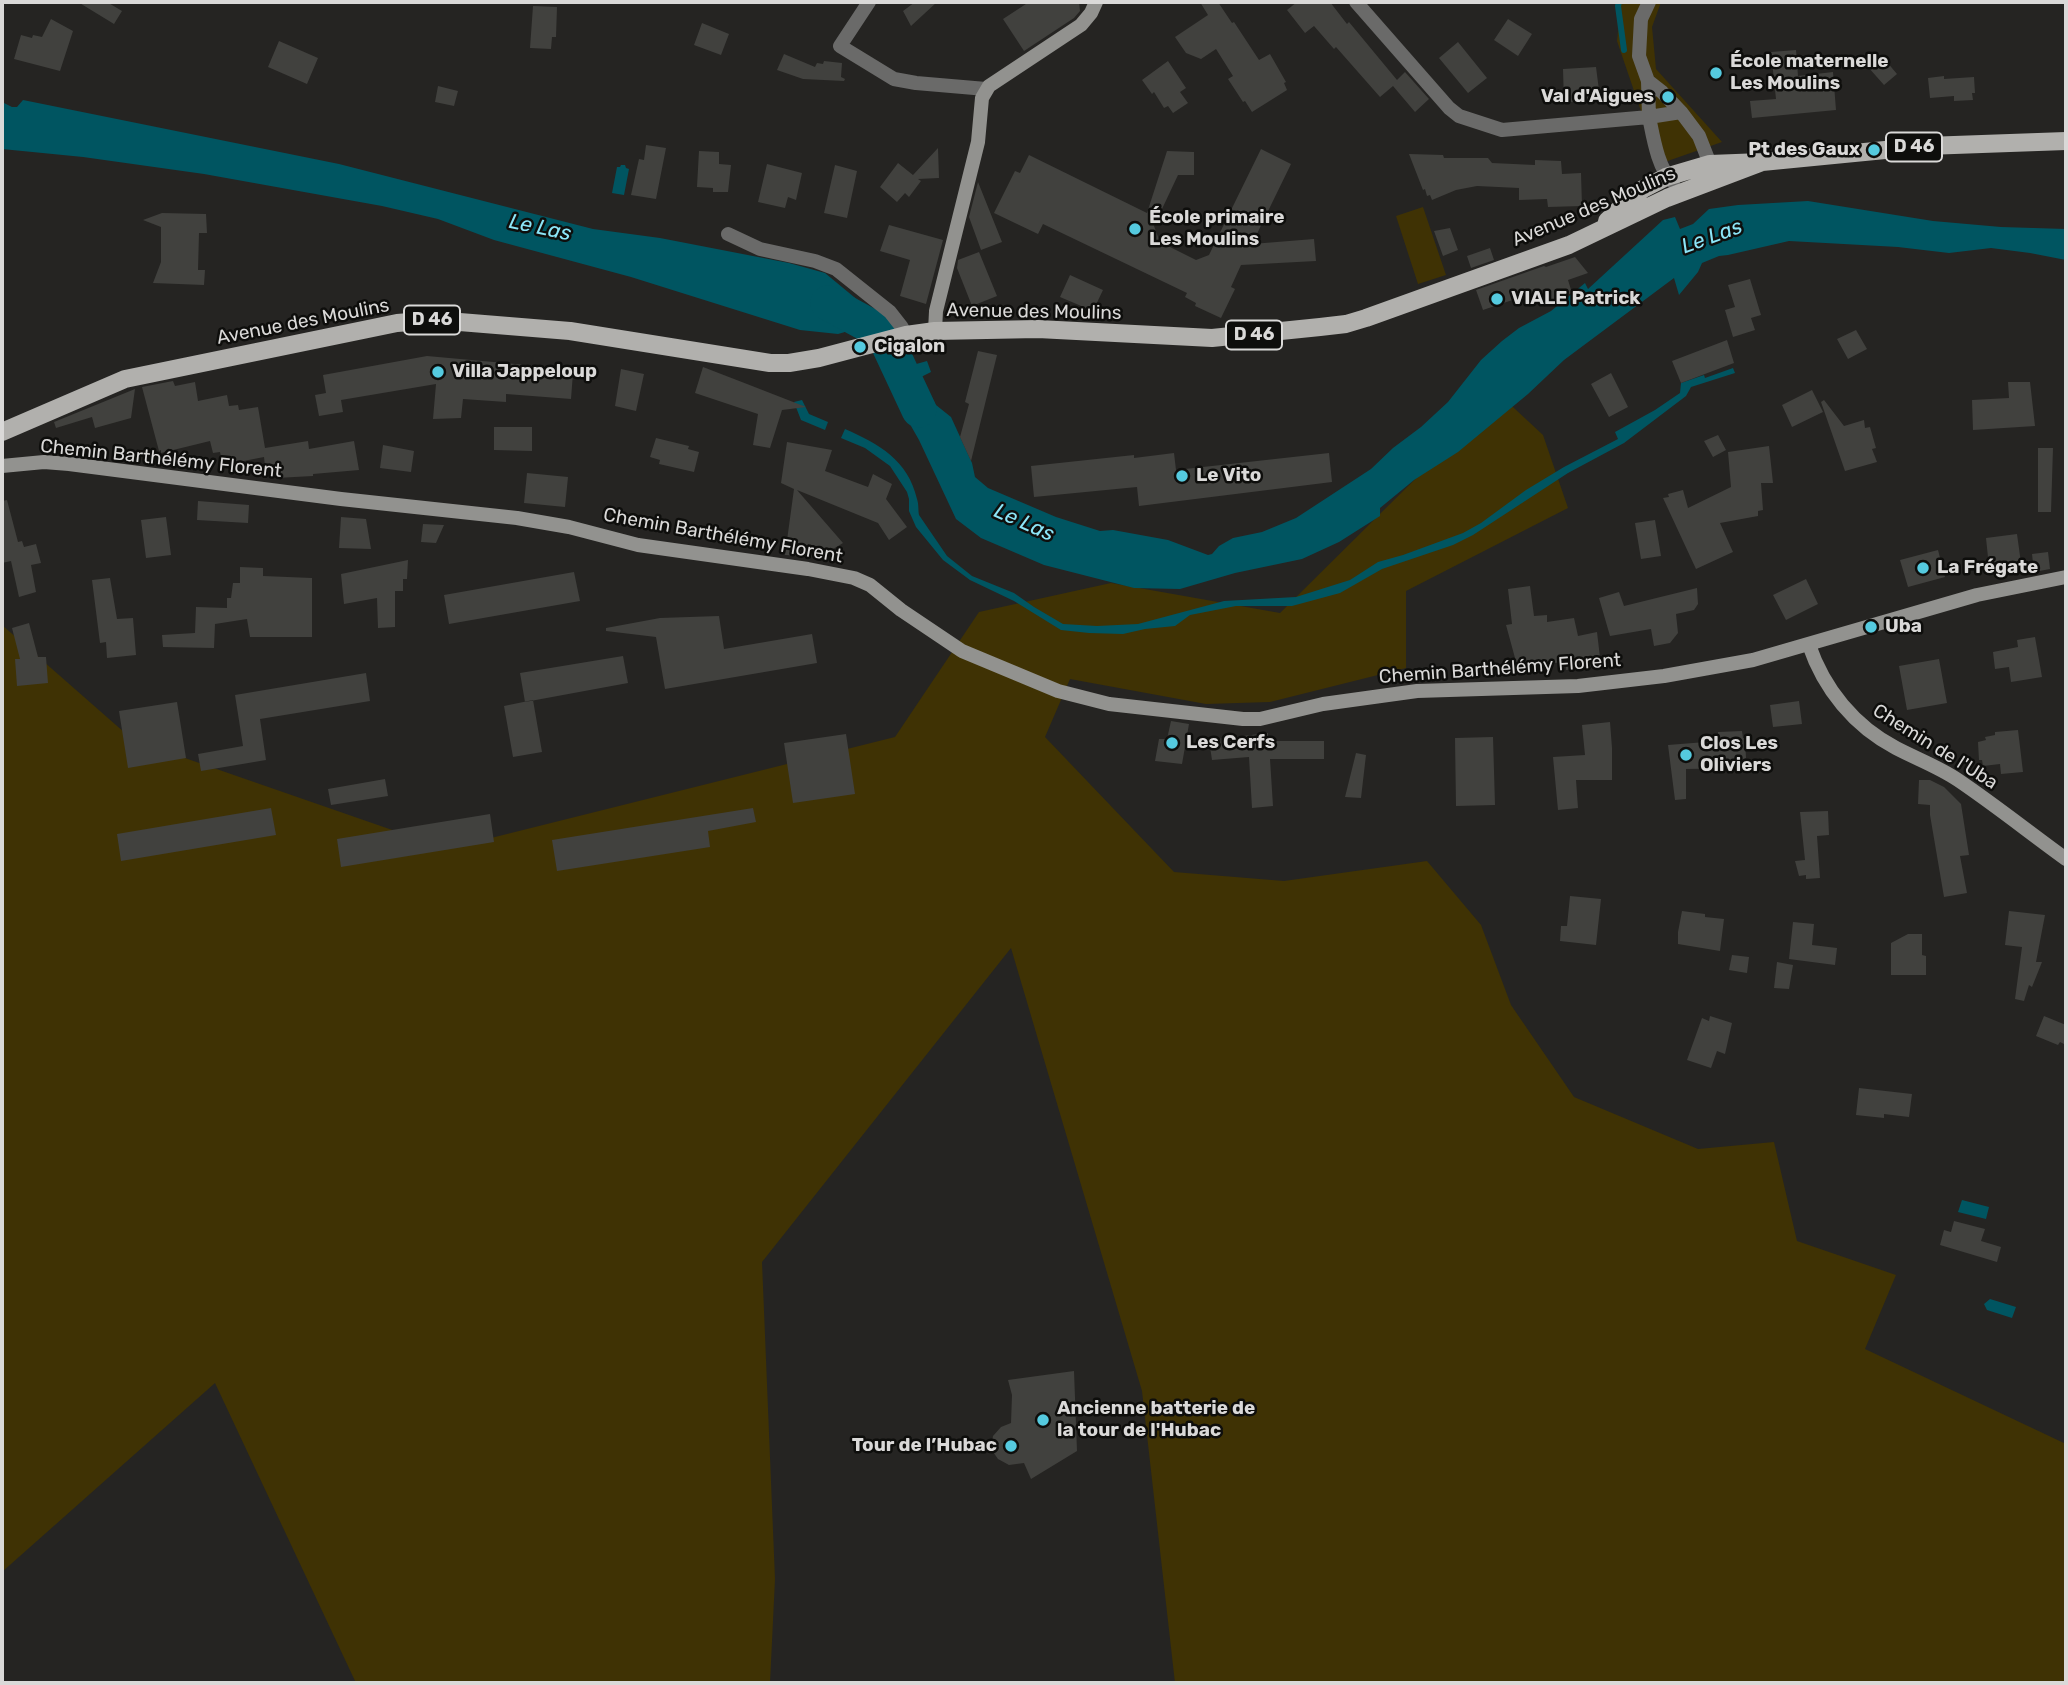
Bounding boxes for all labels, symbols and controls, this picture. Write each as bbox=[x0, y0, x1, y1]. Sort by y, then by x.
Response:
place label: École maternelle Les Moulins bbox=[1730, 51, 1889, 95]
marker: École maternelle Les Moulins bbox=[1708, 65, 1724, 81]
place label: Val d'Aigues bbox=[1541, 86, 1654, 108]
marker: Val d'Aigues bbox=[1660, 89, 1676, 105]
road number: D 46 bbox=[1886, 132, 1942, 162]
place label: Pt des Gaux bbox=[1748, 139, 1860, 161]
marker: Pt des Gaux bbox=[1866, 142, 1882, 158]
street label: Avenue des Moulins bbox=[1509, 162, 1679, 252]
place label: École primaire Les Moulins bbox=[1149, 207, 1285, 251]
water label: Le Las bbox=[507, 209, 573, 247]
water label: Le Las bbox=[1678, 214, 1746, 260]
marker: École primaire Les Moulins bbox=[1127, 221, 1143, 237]
place label: VIALE Patrick bbox=[1511, 288, 1640, 310]
marker: VIALE Patrick bbox=[1489, 291, 1505, 307]
street label: Avenue des Moulins bbox=[215, 294, 391, 350]
street label: Avenue des Moulins bbox=[946, 299, 1122, 325]
road number: D 46 bbox=[404, 306, 460, 334]
road number: D 46 bbox=[1226, 320, 1282, 349]
place label: Cigalon bbox=[874, 336, 945, 358]
marker: Cigalon bbox=[852, 339, 868, 355]
place label: Villa Jappeloup bbox=[452, 361, 597, 383]
marker: Villa Jappeloup bbox=[430, 364, 446, 380]
street label: Chemin Barthélémy Florent bbox=[39, 435, 283, 483]
place label: Le Vito bbox=[1196, 465, 1261, 487]
marker: Le Vito bbox=[1174, 468, 1190, 484]
water label: Le Las bbox=[990, 499, 1058, 547]
street label: Chemin Barthélémy Florent bbox=[602, 504, 844, 568]
place label: La Frégate bbox=[1937, 557, 2038, 579]
marker: La Frégate bbox=[1915, 560, 1931, 576]
place label: Uba bbox=[1885, 616, 1922, 638]
marker: Uba bbox=[1863, 619, 1879, 635]
street label: Chemin Barthélémy Florent bbox=[1378, 649, 1622, 689]
street label: Chemin de l'Uba bbox=[1868, 699, 2002, 795]
place label: Les Cerfs bbox=[1186, 732, 1275, 754]
place label: Clos Les Oliviers bbox=[1700, 733, 1778, 777]
marker: Les Cerfs bbox=[1164, 735, 1180, 751]
marker: Clos Les Oliviers bbox=[1678, 747, 1694, 763]
place label: Ancienne batterie de la tour de l'Hubac bbox=[1057, 1398, 1255, 1442]
marker: Ancienne batterie de la tour de l'Hubac bbox=[1035, 1412, 1051, 1428]
place label: Tour de l’Hubac bbox=[852, 1435, 997, 1457]
marker: Tour de l’Hubac bbox=[1003, 1438, 1019, 1454]

